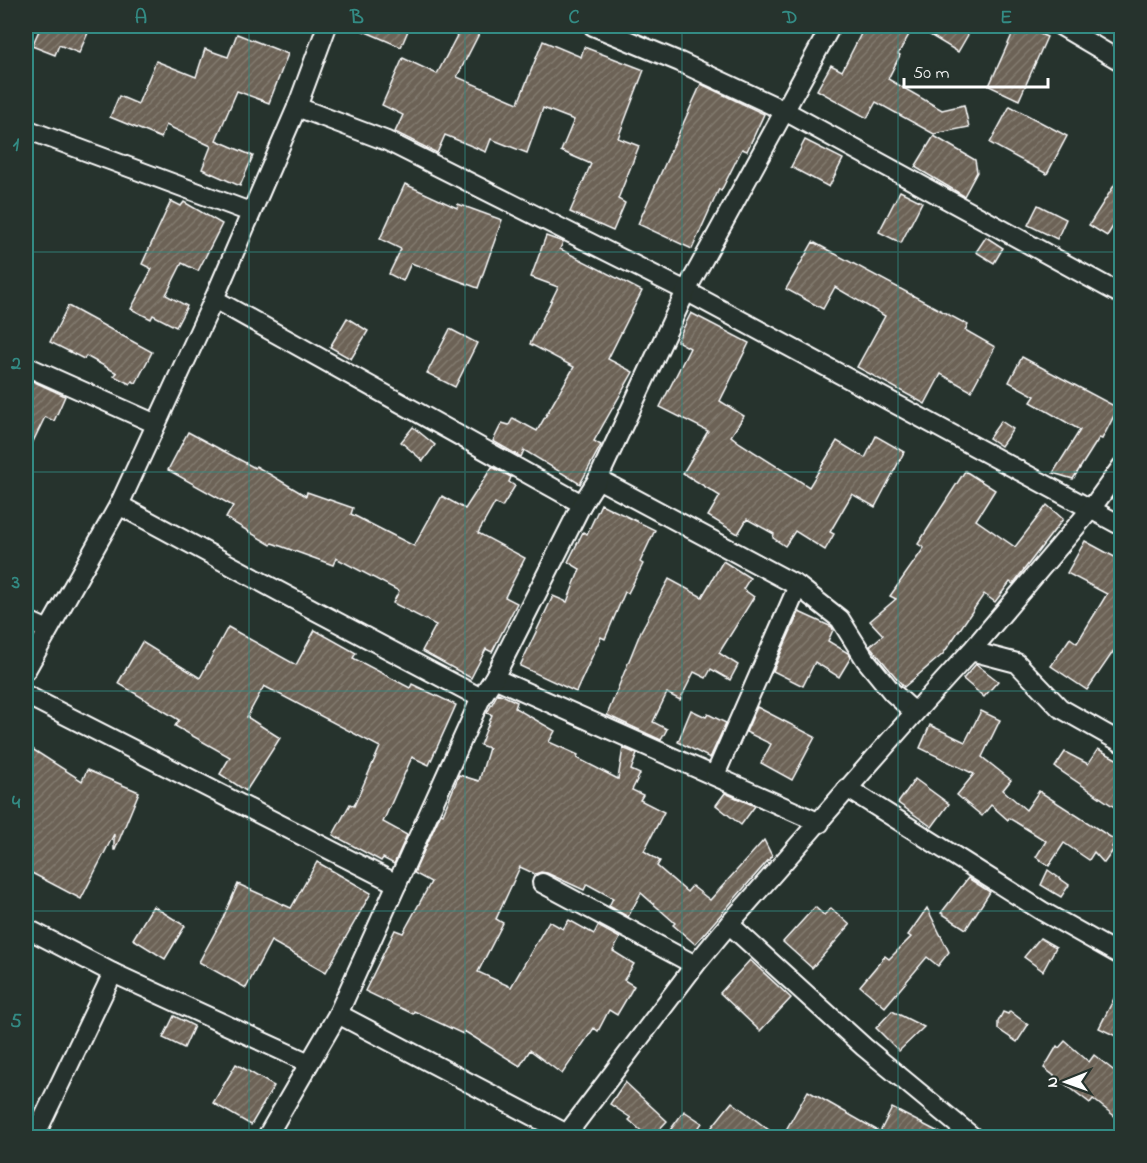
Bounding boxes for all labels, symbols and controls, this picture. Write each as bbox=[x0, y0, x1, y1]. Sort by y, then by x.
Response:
text: A bbox=[135, 4, 147, 33]
text: B bbox=[349, 4, 364, 33]
text: C bbox=[569, 4, 580, 33]
text: D bbox=[782, 4, 797, 33]
text: E bbox=[1000, 4, 1012, 33]
scale bar bbox=[904, 51, 1048, 89]
text: 50 m bbox=[913, 61, 950, 87]
text: 1 bbox=[13, 131, 20, 160]
text: 2 bbox=[10, 350, 21, 379]
text: 3 bbox=[11, 569, 20, 598]
text: 4 bbox=[12, 789, 21, 818]
text: 5 bbox=[10, 1008, 22, 1037]
north arrow bbox=[1036, 1052, 1096, 1112]
text: N bbox=[1041, 1076, 1065, 1088]

